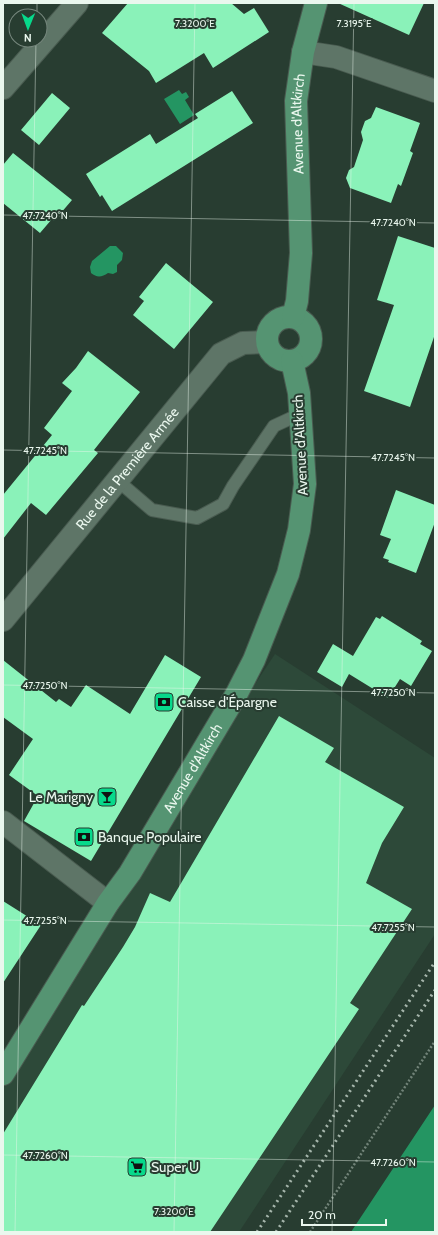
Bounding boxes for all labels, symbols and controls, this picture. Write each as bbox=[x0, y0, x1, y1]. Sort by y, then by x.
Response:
north arrow bbox=[8, 8, 48, 48]
text: 7.3200°E bbox=[175, 17, 215, 30]
text: 7.3195°E bbox=[337, 17, 372, 30]
text: N bbox=[24, 31, 32, 45]
street label: Avenue d'Altkirch bbox=[287, 72, 309, 175]
text: 47.7240°N bbox=[22, 209, 68, 222]
text: 47.7240°N bbox=[370, 216, 416, 229]
street label: Avenue d'Altkirch bbox=[288, 394, 312, 496]
street label: Rue de la Première Armée bbox=[72, 403, 183, 533]
text: 47.7245°N bbox=[23, 444, 67, 457]
text: 47.7245°N bbox=[371, 451, 415, 464]
text: 47.7250°N bbox=[22, 679, 68, 692]
text: 47.7250°N bbox=[370, 686, 416, 699]
bank icon: Caisse d'Épargne bbox=[153, 691, 175, 713]
place label: Caisse d'Épargne bbox=[178, 693, 277, 711]
street label: Avenue d'Altkirch bbox=[159, 720, 226, 816]
bar icon: Le Marigny bbox=[96, 786, 118, 808]
place label: Le Marigny bbox=[29, 788, 93, 806]
bank icon: Banque Populaire bbox=[73, 826, 95, 848]
place label: Banque Populaire bbox=[98, 828, 201, 846]
text: 47.7255°N bbox=[23, 914, 67, 927]
text: 47.7255°N bbox=[371, 921, 415, 934]
text: 47.7260°N bbox=[22, 1149, 68, 1162]
supermarket icon: Super U bbox=[126, 1156, 148, 1178]
text: 47.7260°N bbox=[370, 1156, 416, 1169]
place label: Super U bbox=[151, 1158, 199, 1176]
scale bar bbox=[302, 1201, 386, 1227]
text: 7.3200°E bbox=[154, 1205, 194, 1218]
text: 20 m bbox=[308, 1207, 336, 1222]

